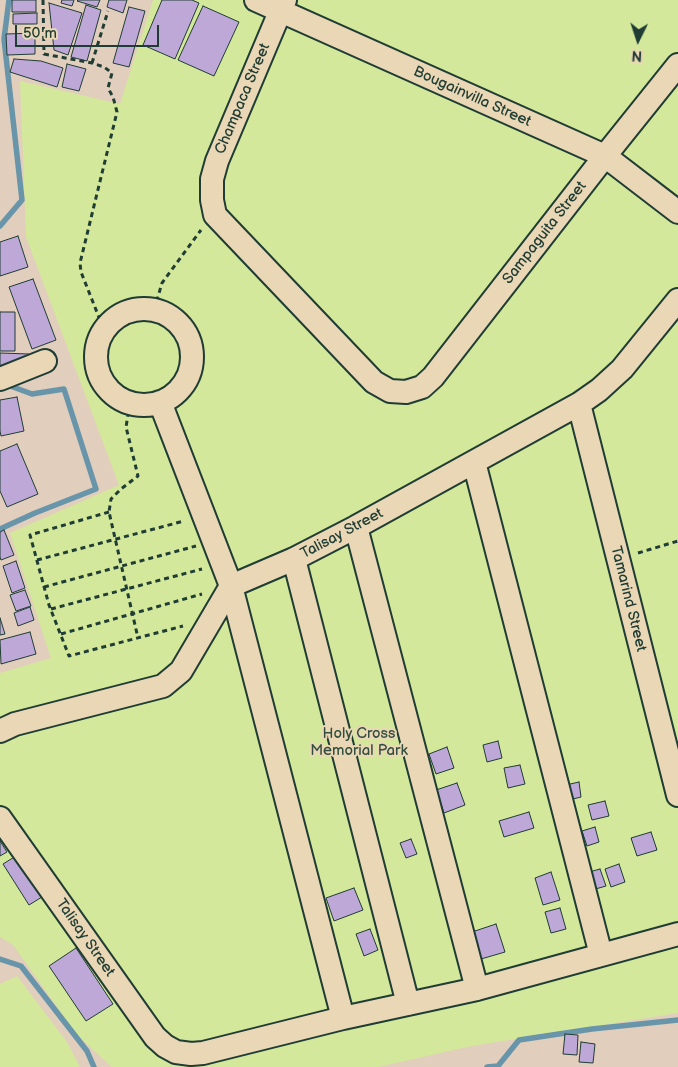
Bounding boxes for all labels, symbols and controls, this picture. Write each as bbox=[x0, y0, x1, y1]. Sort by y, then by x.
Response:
scale bar bbox=[18, 15, 161, 47]
north arrow bbox=[613, 15, 663, 65]
text: 50 m bbox=[23, 24, 57, 43]
street label: Champaca Street bbox=[212, 41, 274, 157]
text: N bbox=[631, 47, 643, 64]
street label: Bougainvilla Street bbox=[410, 63, 534, 131]
street label: Sampaguita Street bbox=[499, 178, 591, 288]
street label: Talisay Street bbox=[298, 505, 386, 563]
street label: Tamarind Street bbox=[606, 544, 650, 654]
park label: Holy Cross Memorial Park bbox=[310, 725, 408, 760]
street label: Talisay Street bbox=[52, 896, 118, 980]

